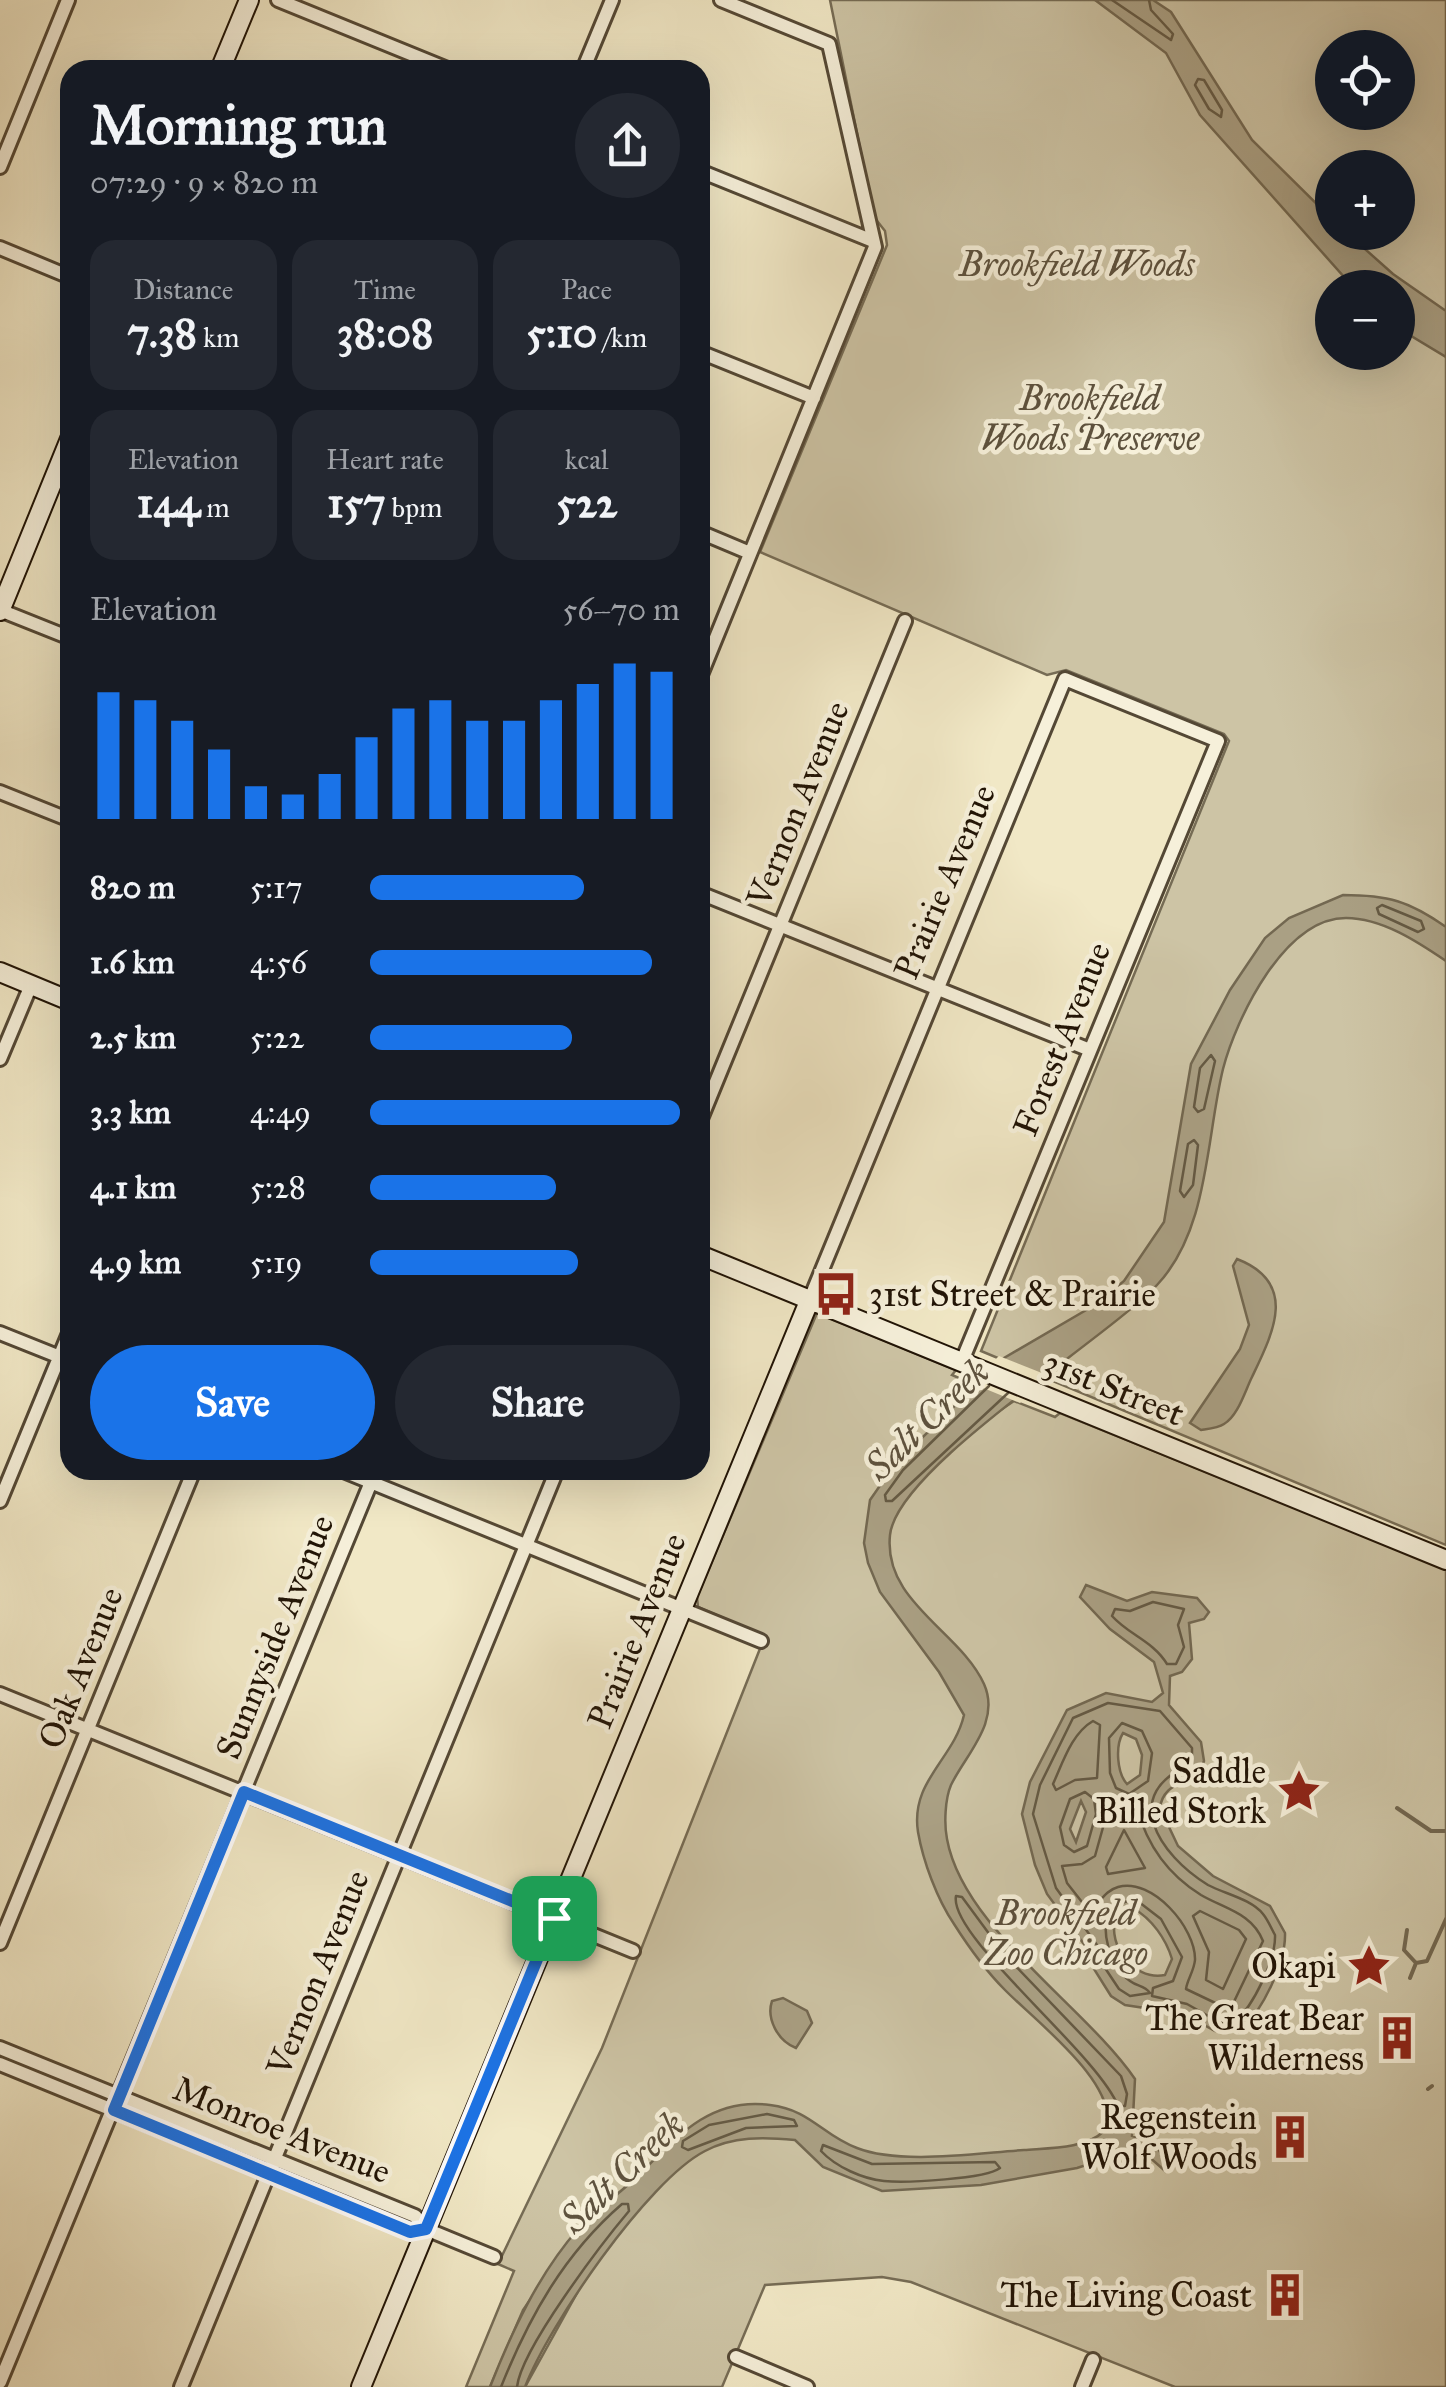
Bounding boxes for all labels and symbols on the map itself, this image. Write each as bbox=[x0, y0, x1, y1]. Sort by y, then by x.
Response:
park label: Brookfield Woods bbox=[957, 243, 1196, 287]
park label: Brookfield Woods Preserve bbox=[981, 377, 1200, 460]
street label: Vernon Avenue bbox=[737, 695, 859, 914]
street label: Prairie Avenue bbox=[885, 778, 1005, 986]
street label: Forest Avenue bbox=[1004, 936, 1120, 1142]
bus stop icon: 31st Street & Prairie bbox=[812, 1270, 860, 1318]
place label: 31st Street & Prairie bbox=[869, 1273, 1156, 1316]
street label: 31st Street bbox=[1038, 1340, 1190, 1436]
water label: Salt Creek bbox=[855, 1349, 999, 1490]
street label: Sunnyside Avenue bbox=[206, 1509, 344, 1765]
street label: Prairie Avenue bbox=[578, 1527, 696, 1735]
street label: Oak Avenue bbox=[29, 1581, 133, 1755]
place label: Saddle Billed Stork bbox=[1095, 1750, 1267, 1833]
place icon: Saddle Billed Stork bbox=[1275, 1767, 1323, 1815]
street label: Vernon Avenue bbox=[257, 1864, 379, 2083]
pin bbox=[512, 1876, 597, 1961]
park label: Brookfield Zoo Chicago bbox=[983, 1892, 1148, 1975]
place icon: Okapi bbox=[1345, 1942, 1393, 1990]
place label: Okapi bbox=[1251, 1945, 1336, 1988]
place label: The Great Bear Wilderness bbox=[1145, 1997, 1365, 2080]
building icon: The Great Bear Wilderness bbox=[1373, 2014, 1421, 2062]
street label: Monroe Avenue bbox=[167, 2067, 397, 2193]
place label: Regenstein Wolf Woods bbox=[1081, 2096, 1257, 2179]
water label: Salt Creek bbox=[550, 2102, 694, 2243]
building icon: Regenstein Wolf Woods bbox=[1266, 2113, 1314, 2161]
building icon: The Living Coast bbox=[1261, 2271, 1309, 2319]
place label: The Living Coast bbox=[1000, 2274, 1252, 2317]

